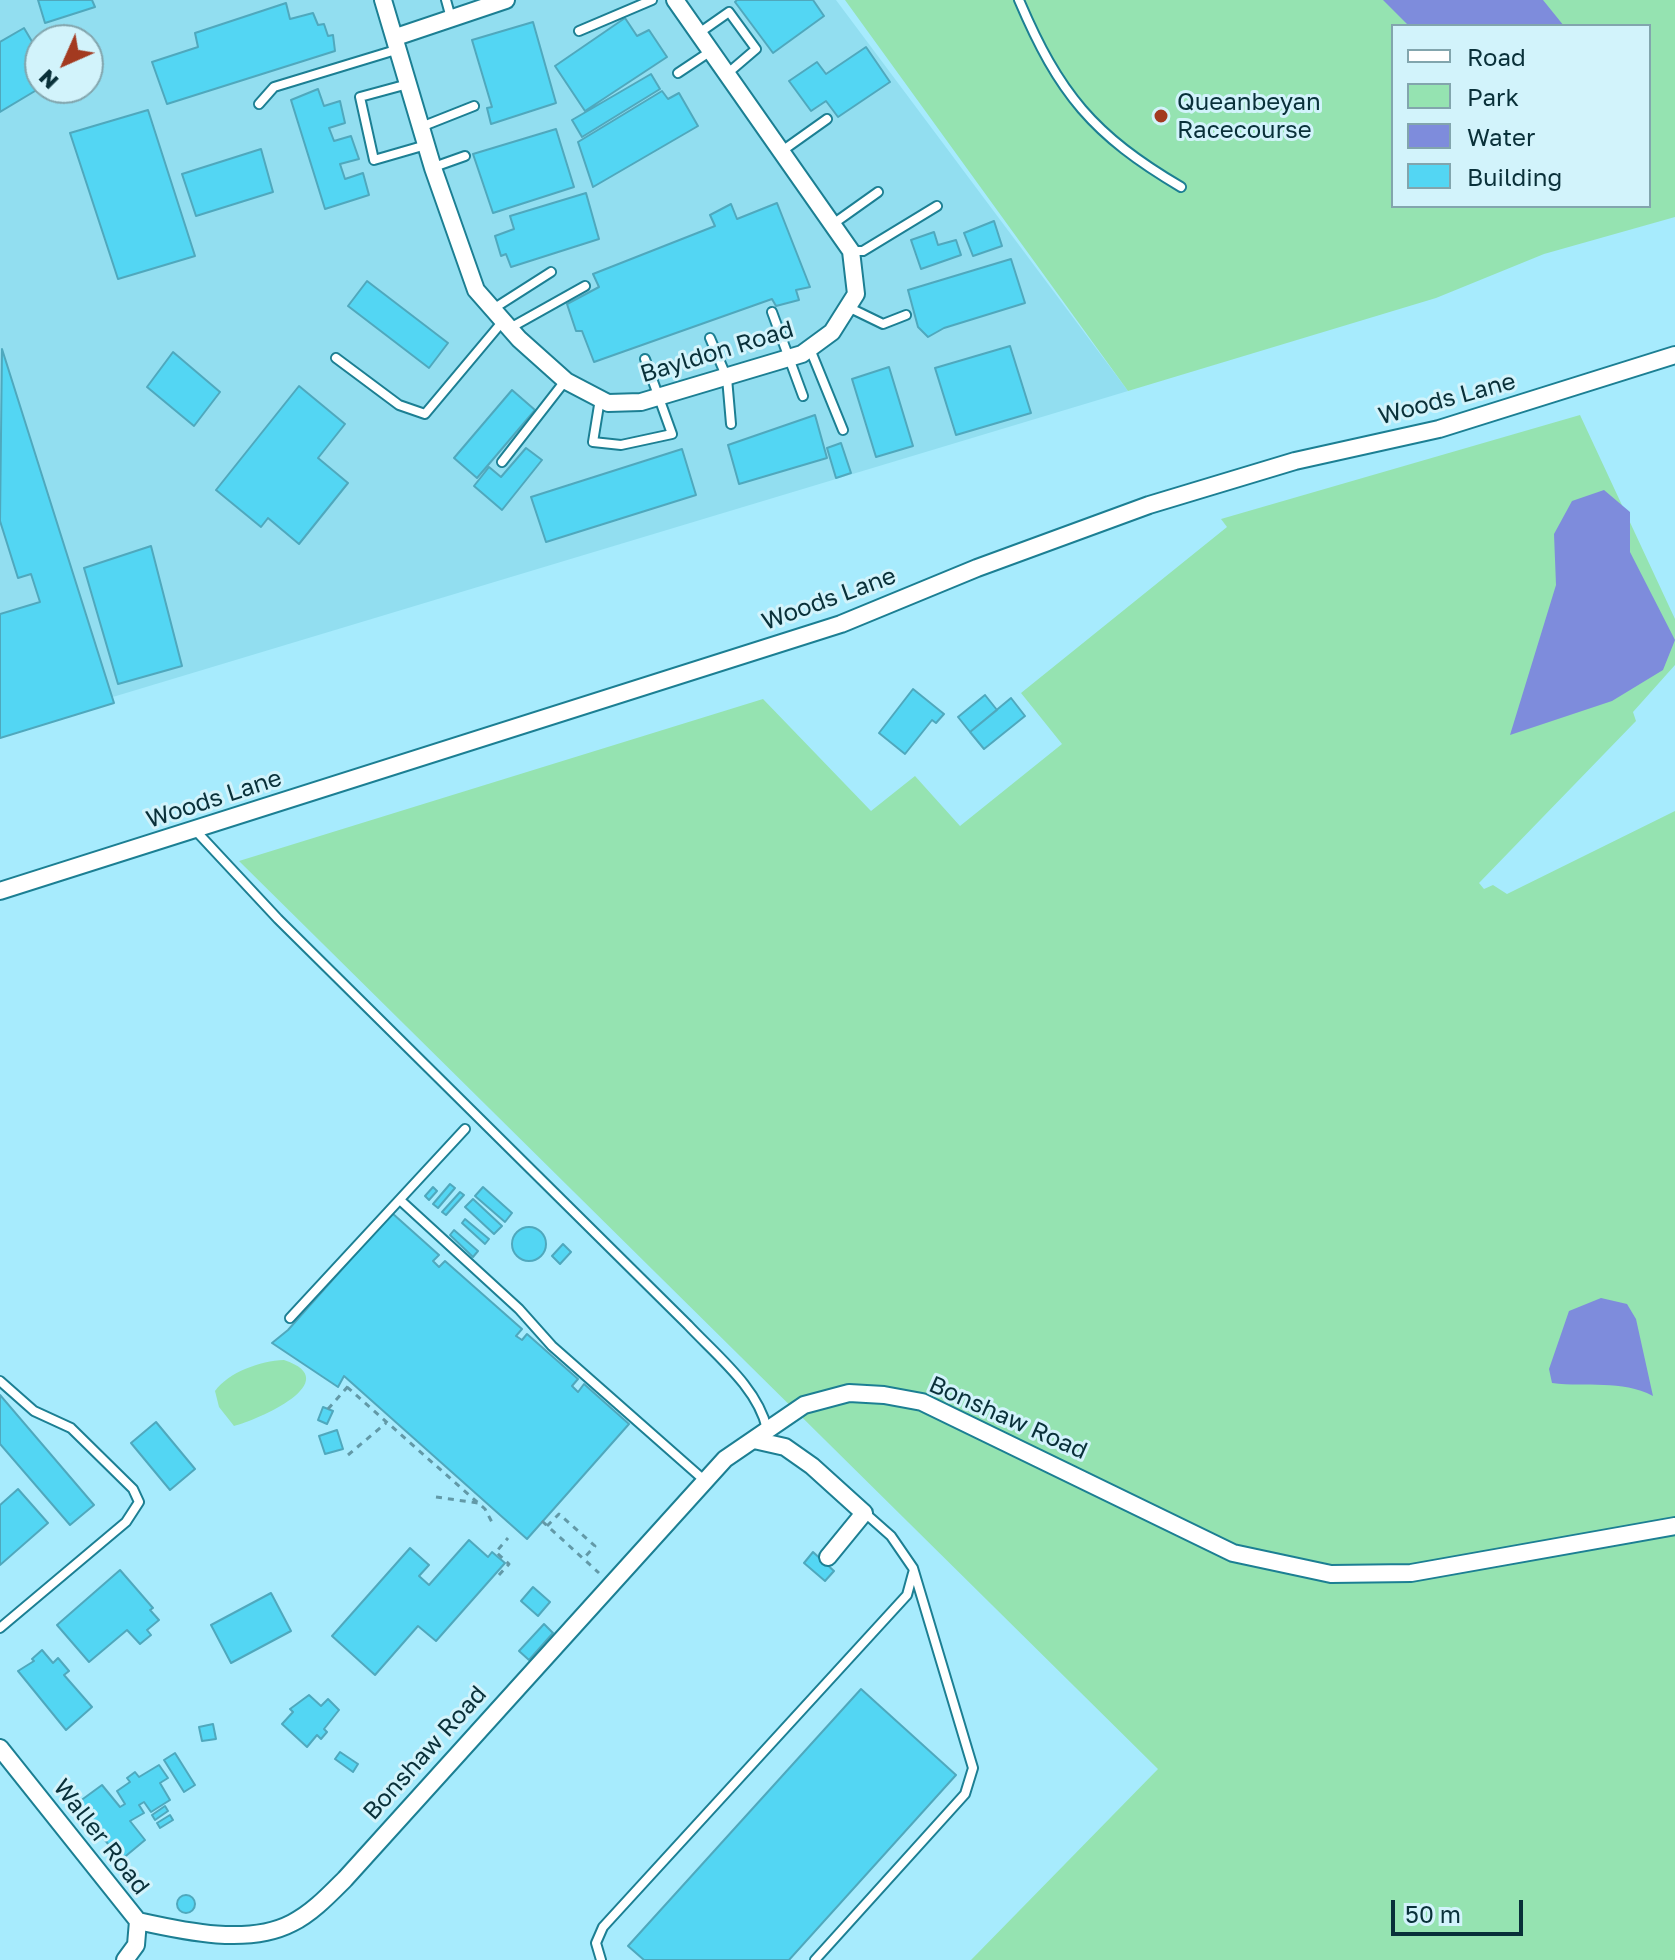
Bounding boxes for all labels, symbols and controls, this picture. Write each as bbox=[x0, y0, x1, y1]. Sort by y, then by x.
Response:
north arrow bbox=[24, 24, 104, 104]
legend bbox=[1391, 24, 1651, 208]
text: Road bbox=[1467, 42, 1526, 71]
text: N bbox=[33, 64, 64, 95]
text: Park bbox=[1467, 82, 1519, 111]
place label: Queanbeyan Racecourse bbox=[1177, 88, 1321, 144]
marker: Queanbeyan Racecourse bbox=[1152, 107, 1170, 125]
text: Water bbox=[1467, 122, 1535, 151]
text: Building bbox=[1467, 162, 1562, 191]
street label: Bayldon Road bbox=[637, 315, 797, 389]
street label: Woods Lane bbox=[1375, 367, 1519, 431]
street label: Woods Lane bbox=[758, 561, 900, 637]
street label: Woods Lane bbox=[143, 764, 285, 834]
street label: Bonshaw Road bbox=[924, 1370, 1092, 1466]
street label: Bonshaw Road bbox=[357, 1680, 493, 1826]
street label: Waller Road bbox=[47, 1773, 155, 1901]
scale bar bbox=[1395, 1884, 1527, 1934]
text: 50 m bbox=[1405, 1899, 1461, 1928]

